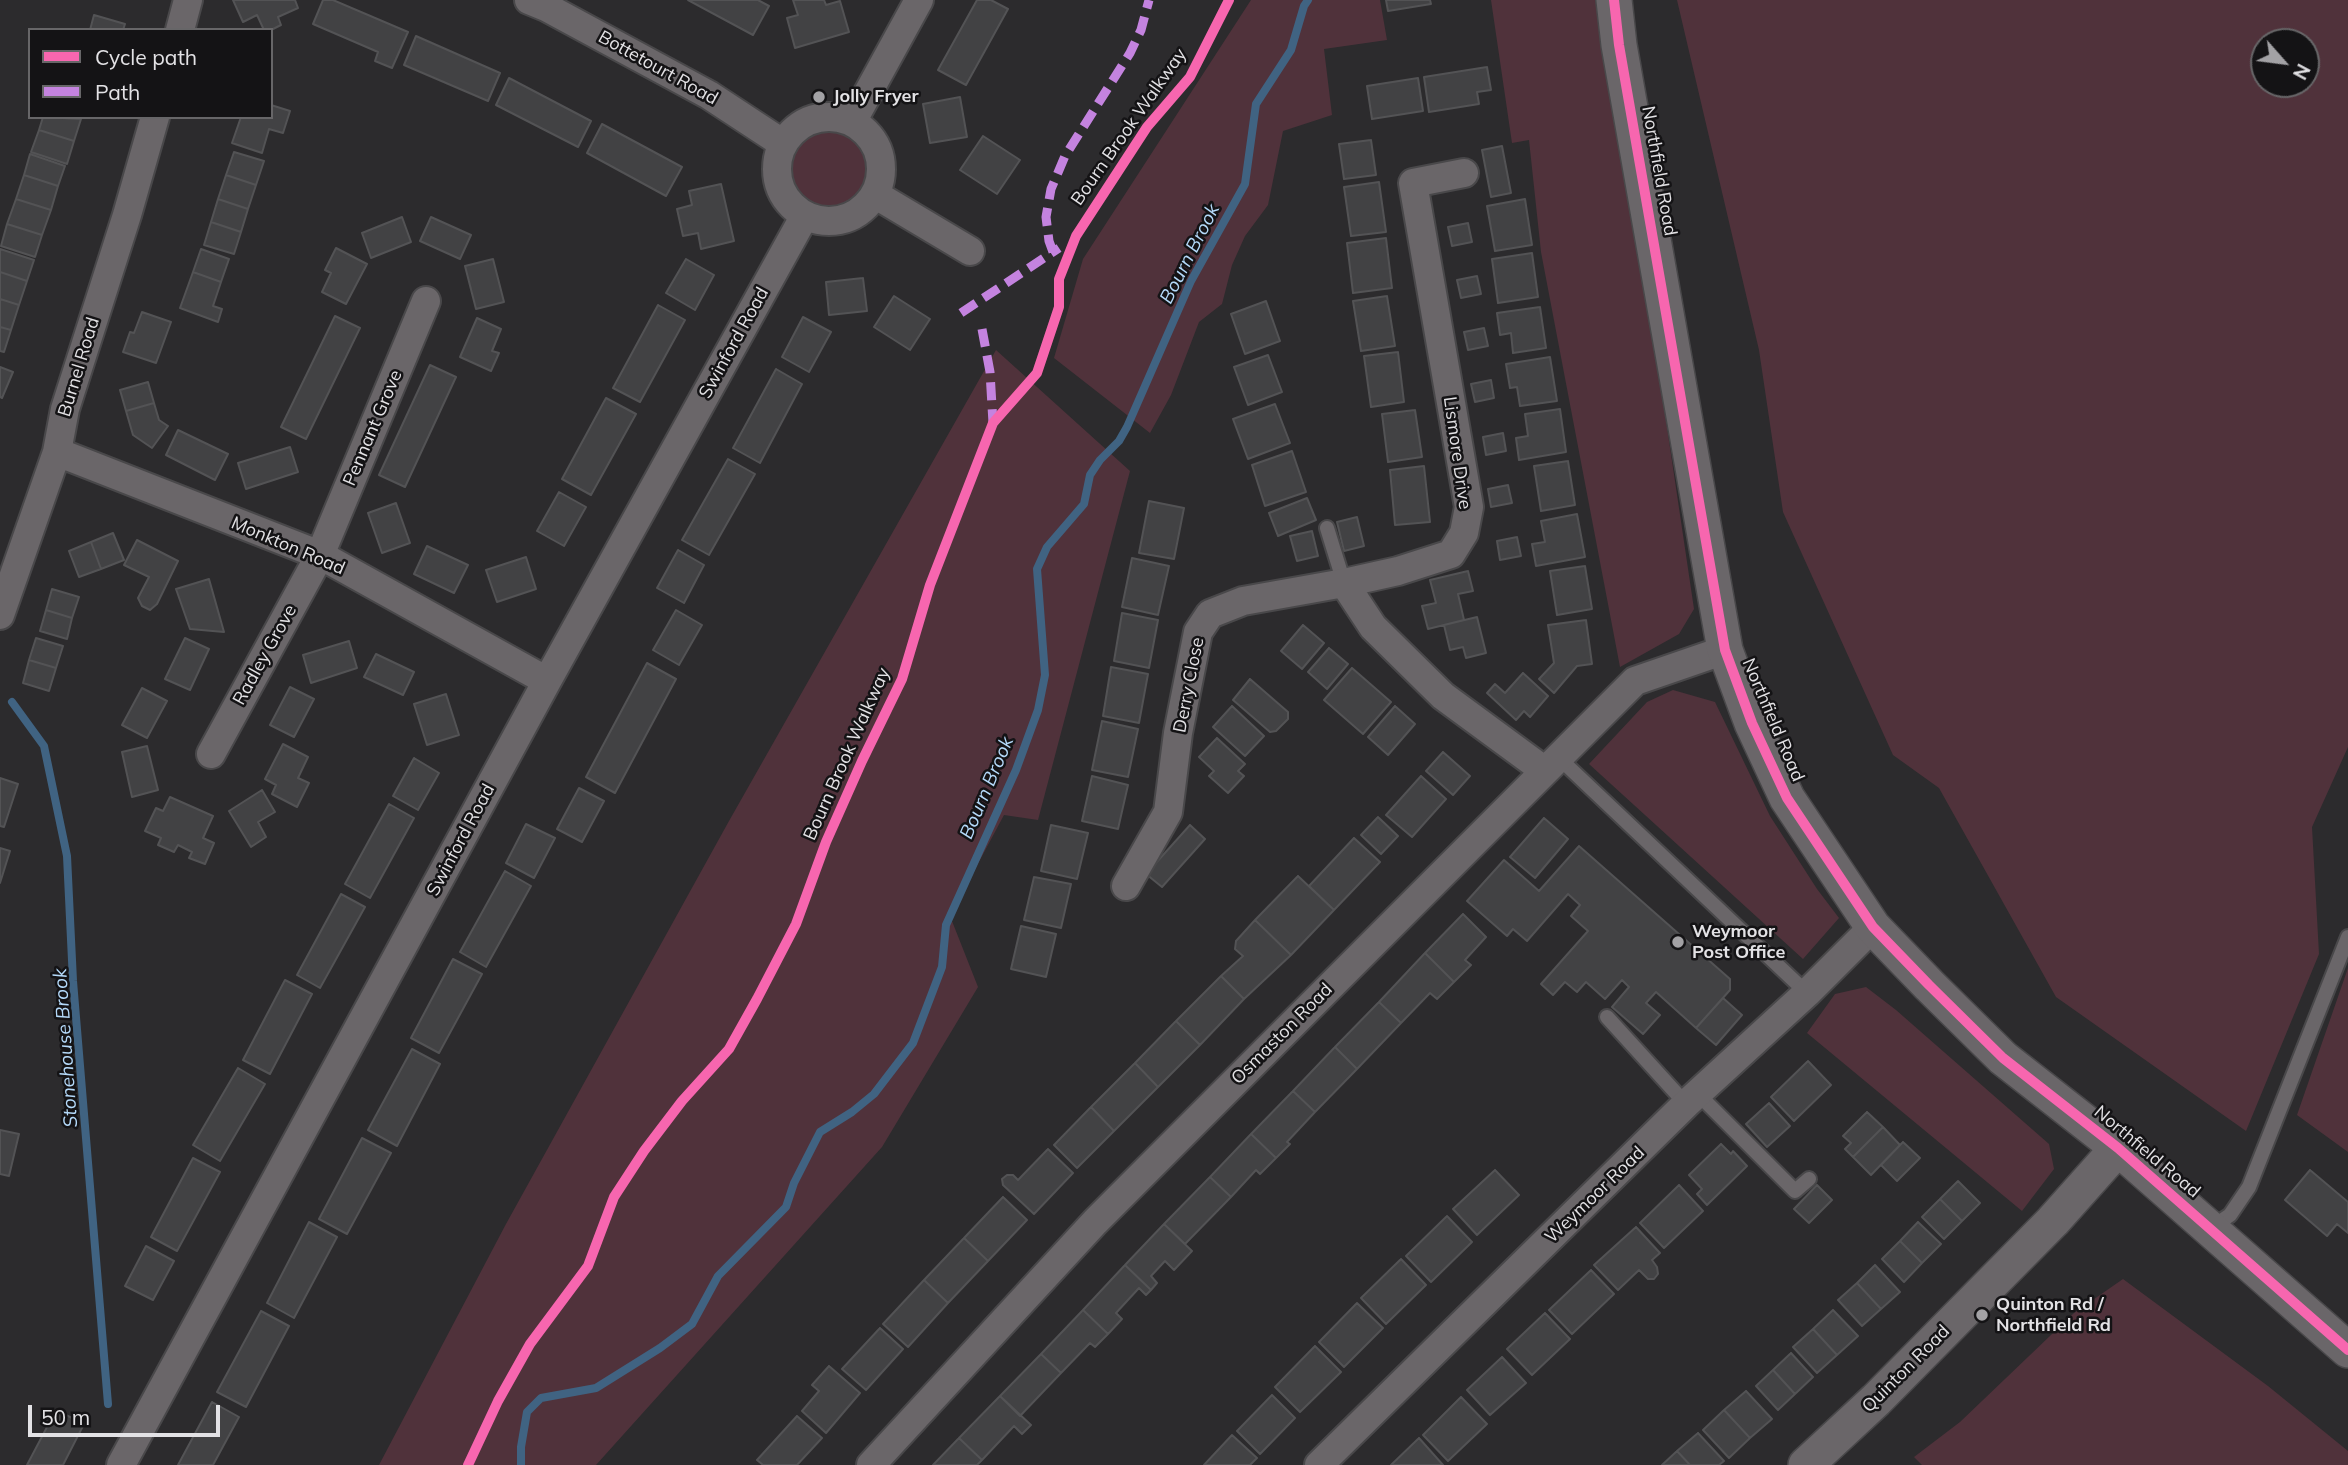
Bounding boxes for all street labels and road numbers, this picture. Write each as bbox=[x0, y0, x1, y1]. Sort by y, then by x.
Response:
street label: Bottetourt Road bbox=[594, 26, 722, 110]
street label: Bourn Brook Walkway bbox=[1067, 44, 1191, 210]
street label: Northfield Road bbox=[1637, 104, 1681, 238]
street label: Swinford Road bbox=[695, 284, 773, 402]
street label: Burnel Road bbox=[54, 315, 104, 419]
street label: Pennant Grove bbox=[339, 367, 407, 489]
street label: Lismore Drive bbox=[1438, 395, 1476, 511]
street label: Monkton Road bbox=[228, 512, 348, 580]
street label: Radley Grove bbox=[229, 601, 301, 709]
street label: Derry Close bbox=[1169, 635, 1209, 735]
street label: Northfield Road bbox=[1737, 655, 1809, 785]
street label: Bourn Brook Walkway bbox=[799, 664, 895, 844]
street label: Swinford Road bbox=[422, 780, 500, 900]
street label: Osmaston Road bbox=[1227, 979, 1337, 1089]
street label: Northfield Road bbox=[2090, 1101, 2204, 1203]
street label: Weymoor Road bbox=[1541, 1142, 1649, 1248]
street label: Quinton Road bbox=[1858, 1321, 1954, 1417]

